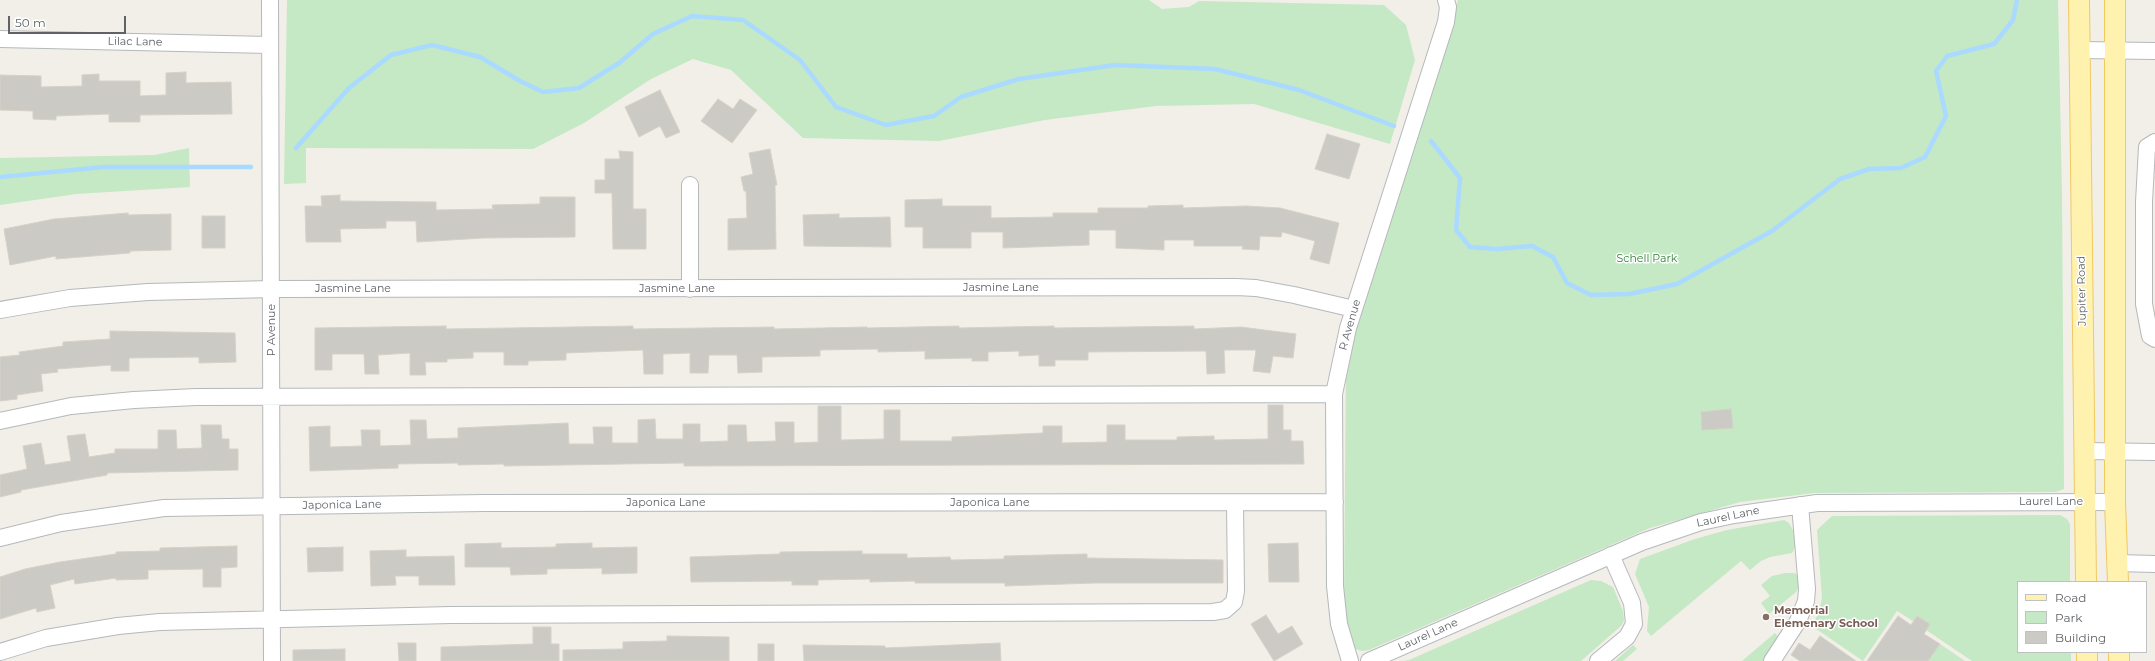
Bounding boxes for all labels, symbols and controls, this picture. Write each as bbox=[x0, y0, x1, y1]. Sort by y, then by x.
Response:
scale bar bbox=[10, 8, 128, 34]
text: 50 m bbox=[15, 15, 46, 30]
street label: Lilac Lane bbox=[107, 35, 163, 49]
park label: Schell Park bbox=[1617, 252, 1677, 266]
street label: Jupiter Road bbox=[2075, 256, 2089, 326]
street label: Jasmine Lane bbox=[963, 281, 1039, 295]
street label: Jasmine Lane bbox=[315, 282, 391, 296]
street label: Jasmine Lane bbox=[639, 282, 715, 296]
street label: R Avenue bbox=[1336, 298, 1364, 352]
street label: P Avenue bbox=[265, 304, 279, 356]
street label: Laurel Lane bbox=[2019, 495, 2083, 509]
street label: Japonica Lane bbox=[626, 496, 706, 510]
street label: Japonica Lane bbox=[950, 496, 1030, 510]
street label: Japonica Lane bbox=[302, 498, 382, 512]
street label: Laurel Lane bbox=[1695, 504, 1761, 530]
legend bbox=[2017, 581, 2147, 653]
text: Road bbox=[2055, 590, 2086, 605]
place label: Memorial Elemenary School bbox=[1774, 604, 1878, 630]
text: Park bbox=[2055, 610, 2082, 625]
marker: Memorial Elemenary School bbox=[1761, 612, 1771, 622]
street label: Laurel Lane bbox=[1396, 616, 1460, 654]
text: Building bbox=[2055, 630, 2106, 645]

